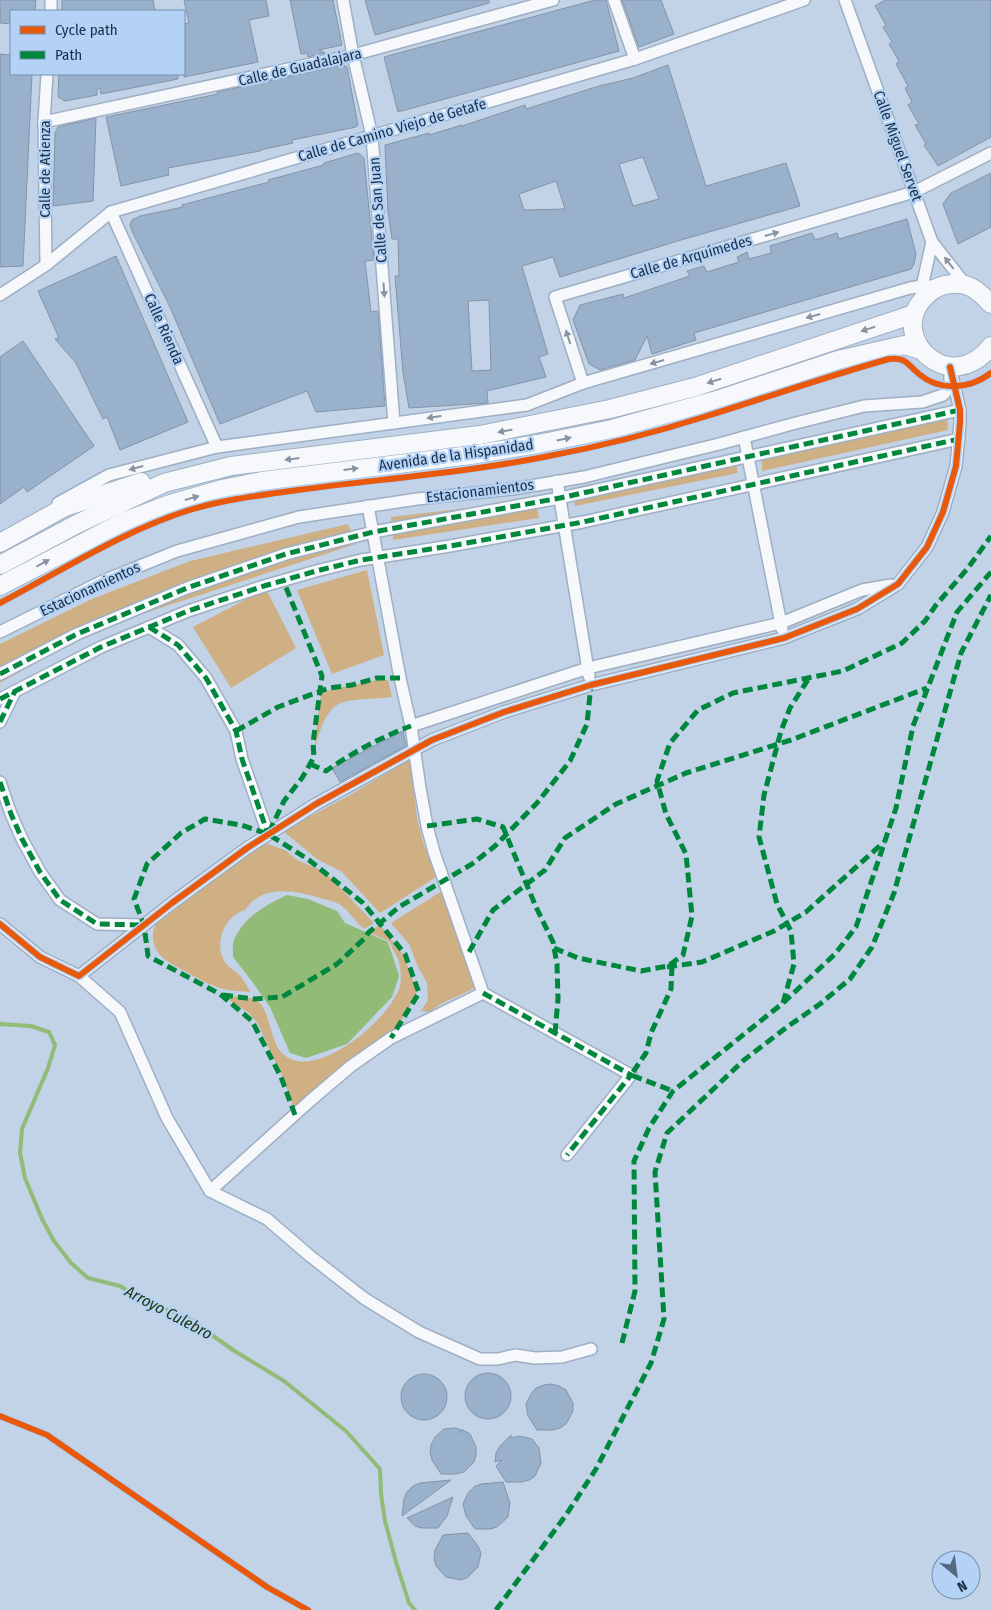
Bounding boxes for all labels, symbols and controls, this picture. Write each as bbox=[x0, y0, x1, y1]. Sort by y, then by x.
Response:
legend bbox=[10, 10, 185, 75]
text: Cycle path bbox=[55, 21, 118, 39]
street label: Calle de Guadalajara bbox=[237, 44, 363, 90]
text: Path bbox=[55, 46, 82, 64]
street label: Calle Miguel Servet bbox=[870, 88, 926, 204]
street label: Calle de Camino Viejo de Getafe bbox=[296, 94, 488, 166]
street label: Calle de Atienza bbox=[36, 120, 54, 218]
street label: Calle de San Juan bbox=[365, 157, 391, 263]
one-way arrow bbox=[764, 229, 779, 237]
street label: Calle de Arquímedes bbox=[628, 231, 754, 283]
one-way arrow bbox=[943, 257, 954, 270]
one-way arrow bbox=[380, 282, 388, 298]
street label: Calle Rienda bbox=[140, 291, 188, 367]
one-way arrow bbox=[805, 313, 820, 321]
one-way arrow bbox=[860, 326, 875, 334]
one-way arrow bbox=[564, 329, 572, 344]
one-way arrow bbox=[649, 358, 664, 366]
one-way arrow bbox=[706, 377, 721, 385]
one-way arrow bbox=[426, 413, 442, 421]
one-way arrow bbox=[497, 427, 513, 435]
street label: Avenida de la Hispanidad bbox=[378, 435, 534, 475]
one-way arrow bbox=[556, 435, 571, 443]
one-way arrow bbox=[284, 455, 300, 463]
one-way arrow bbox=[129, 464, 144, 472]
one-way arrow bbox=[343, 465, 359, 473]
street label: Estacionamientos bbox=[425, 475, 535, 507]
one-way arrow bbox=[184, 494, 199, 502]
street label: Estacionamientos bbox=[37, 558, 143, 620]
one-way arrow bbox=[36, 559, 50, 567]
water label: Arroyo Culebro bbox=[121, 1281, 216, 1343]
north arrow bbox=[931, 1550, 981, 1600]
text: N bbox=[954, 1576, 970, 1595]

